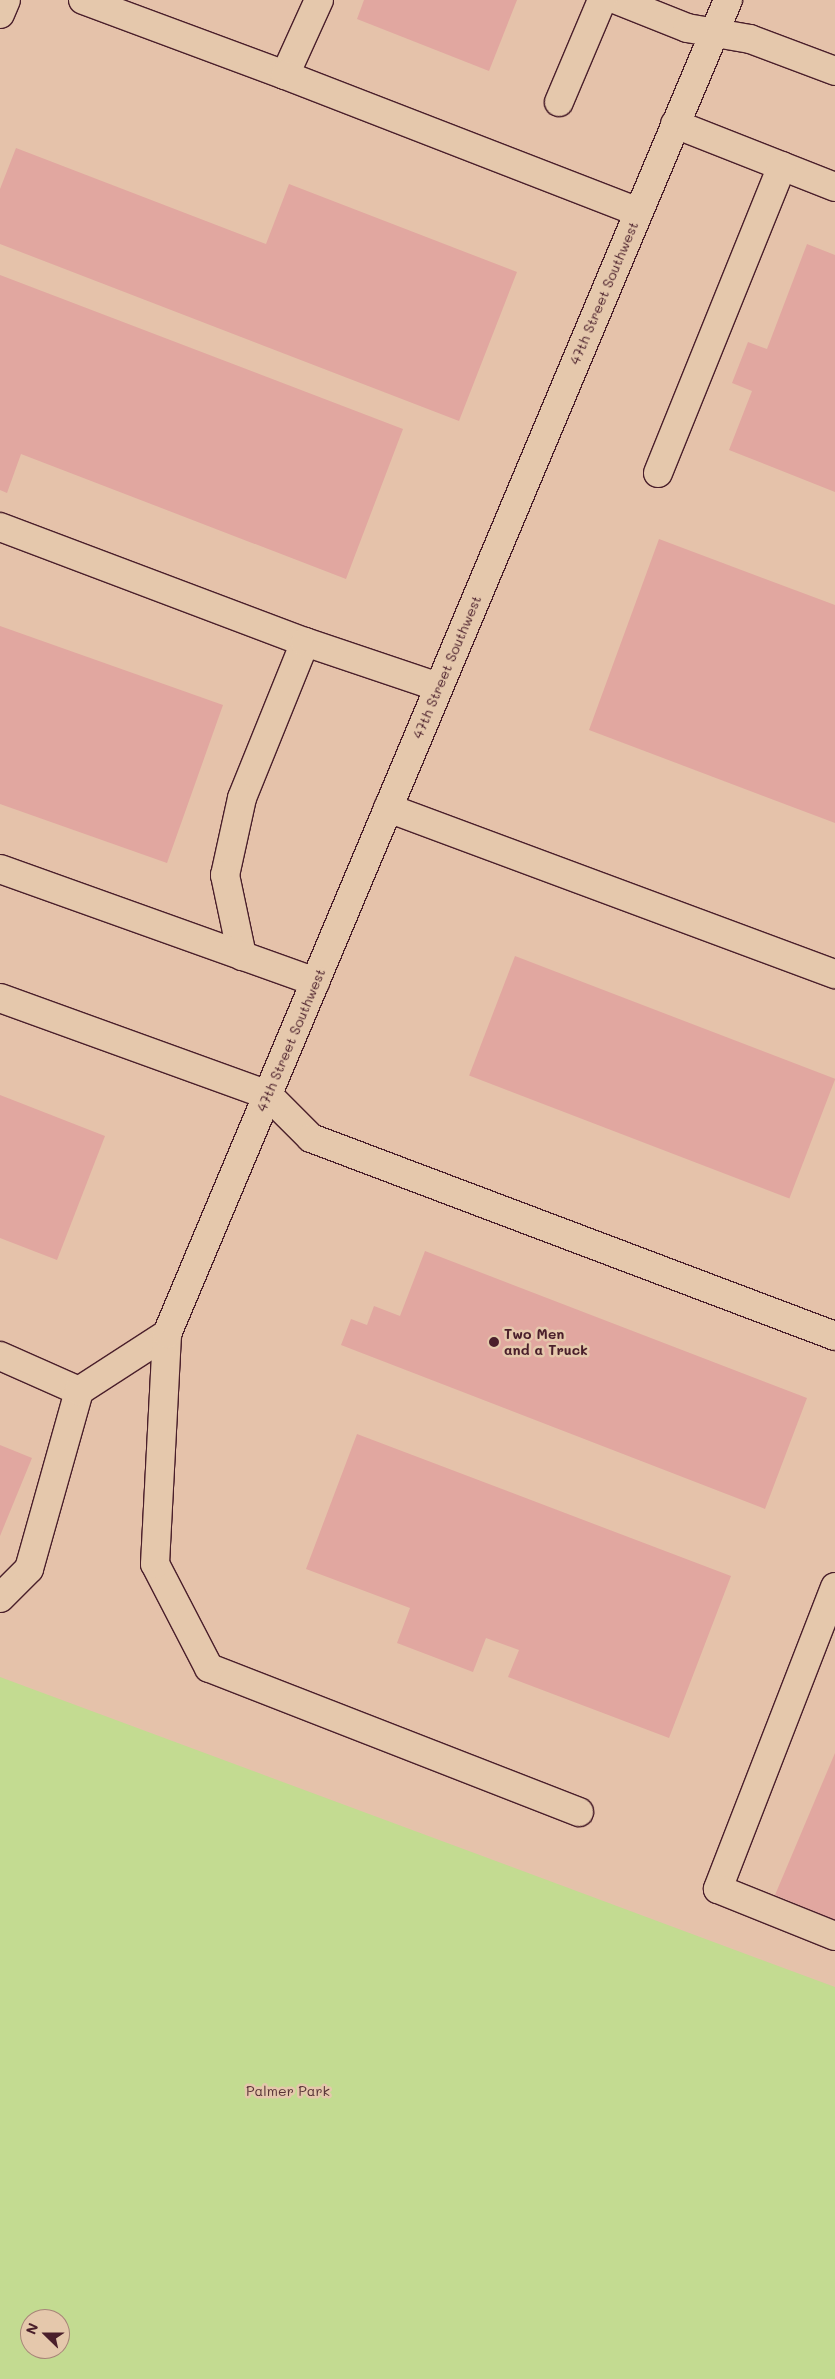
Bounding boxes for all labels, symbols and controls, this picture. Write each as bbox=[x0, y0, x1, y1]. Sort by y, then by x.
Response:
street label: 47th Street Southwest bbox=[566, 219, 642, 367]
street label: 47th Street Southwest bbox=[409, 593, 485, 741]
street label: 47th Street Southwest bbox=[253, 966, 329, 1114]
place label: Two Men and a Truck bbox=[504, 1326, 588, 1358]
marker: Two Men and a Truck bbox=[488, 1336, 500, 1348]
park label: Palmer Park bbox=[246, 2083, 330, 2099]
north arrow bbox=[20, 2309, 70, 2359]
text: N bbox=[21, 2320, 42, 2337]

